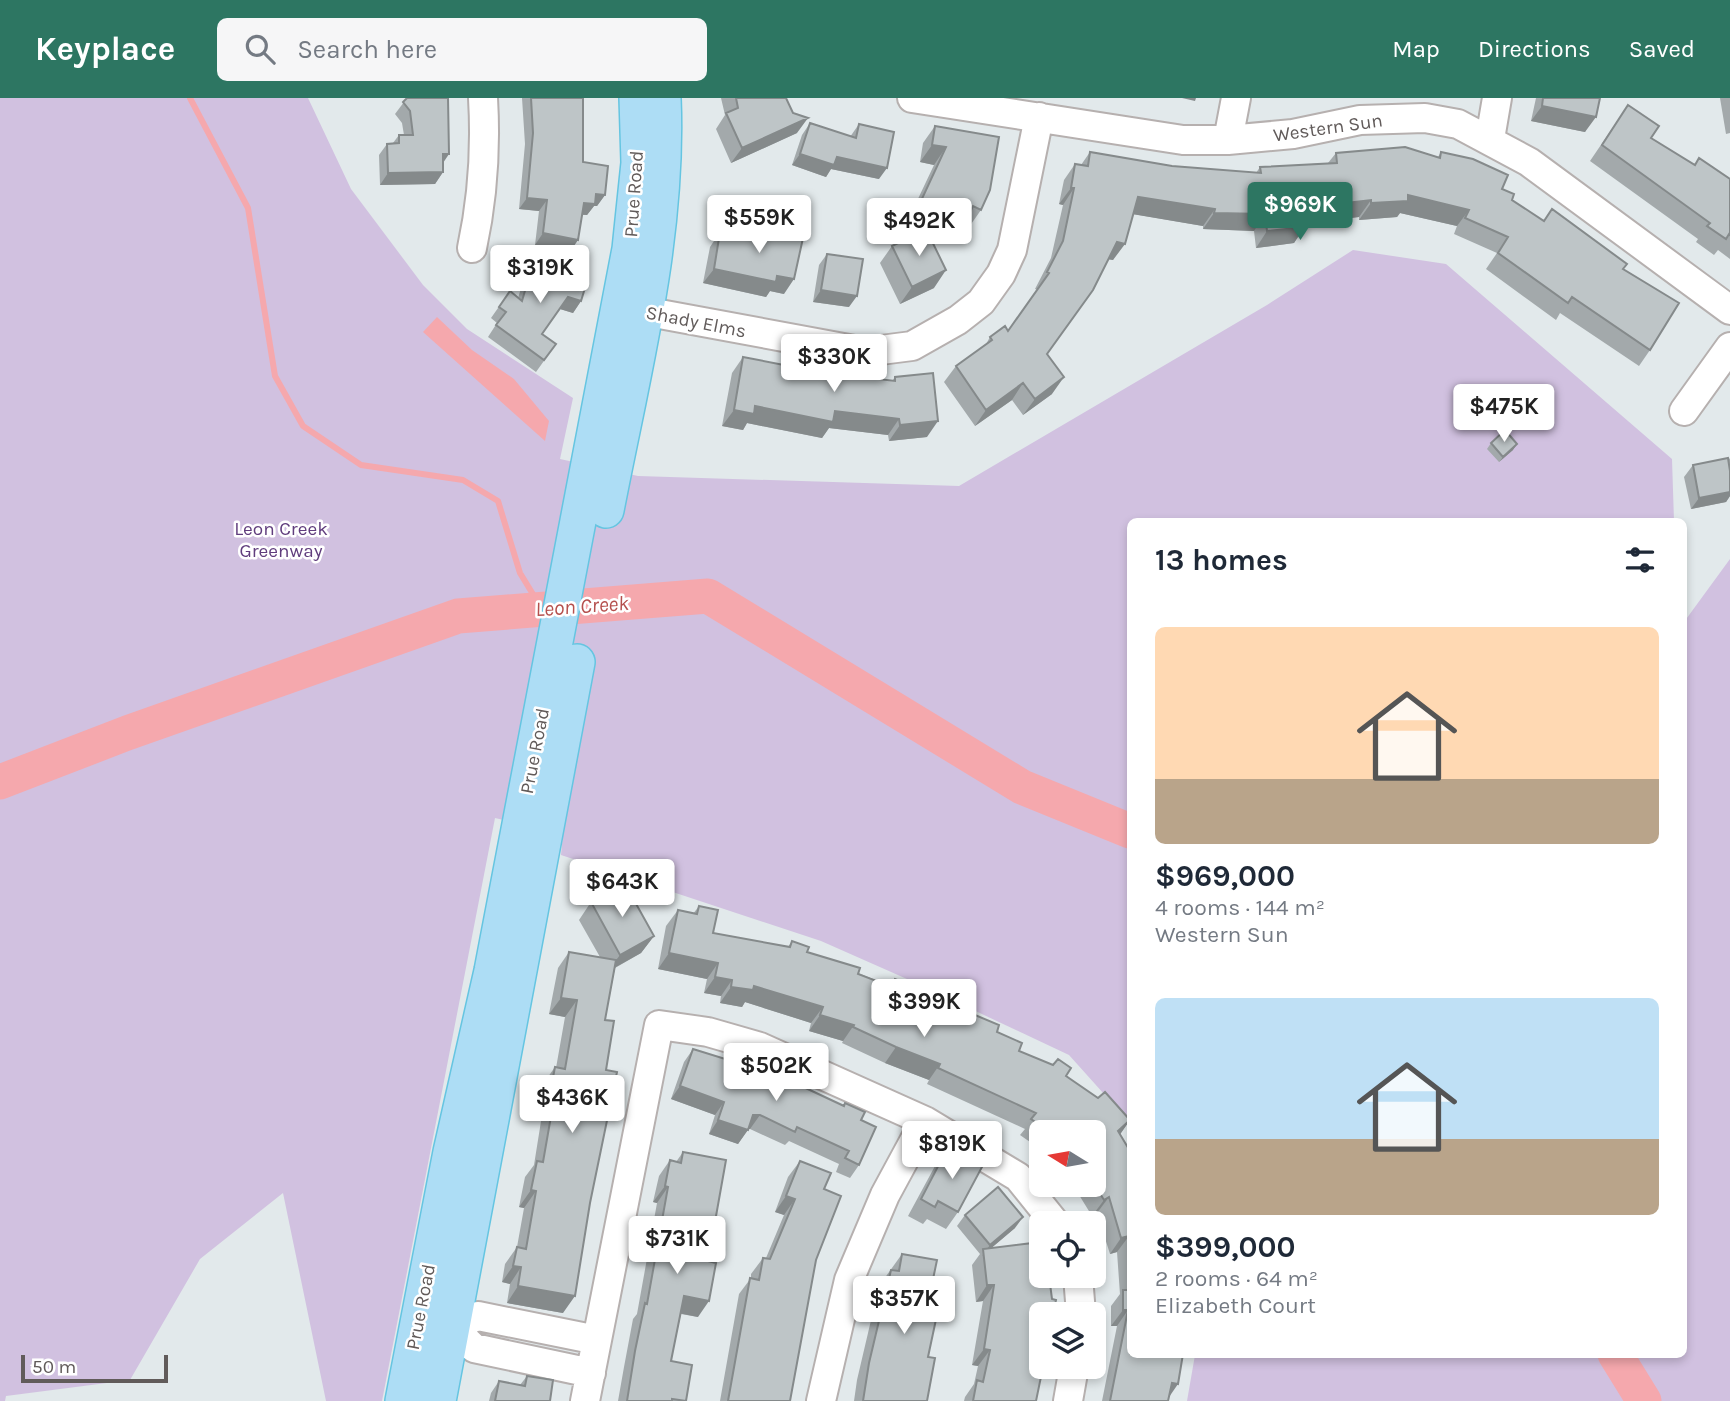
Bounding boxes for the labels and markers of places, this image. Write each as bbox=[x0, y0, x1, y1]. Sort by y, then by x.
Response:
pin: $969K bbox=[1251, 183, 1349, 242]
pin: $559K bbox=[710, 195, 808, 255]
pin: $492K bbox=[870, 198, 968, 258]
pin: $319K bbox=[491, 246, 589, 305]
pin: $330K bbox=[785, 334, 883, 394]
pin: $475K bbox=[1455, 384, 1553, 444]
pin: $643K bbox=[573, 860, 671, 919]
pin: $399K bbox=[875, 979, 973, 1039]
pin: $502K bbox=[727, 1044, 825, 1103]
pin: $436K bbox=[523, 1076, 621, 1135]
pin: $819K bbox=[903, 1122, 1001, 1181]
pin: $731K bbox=[628, 1216, 726, 1276]
pin: $357K bbox=[855, 1276, 953, 1336]

